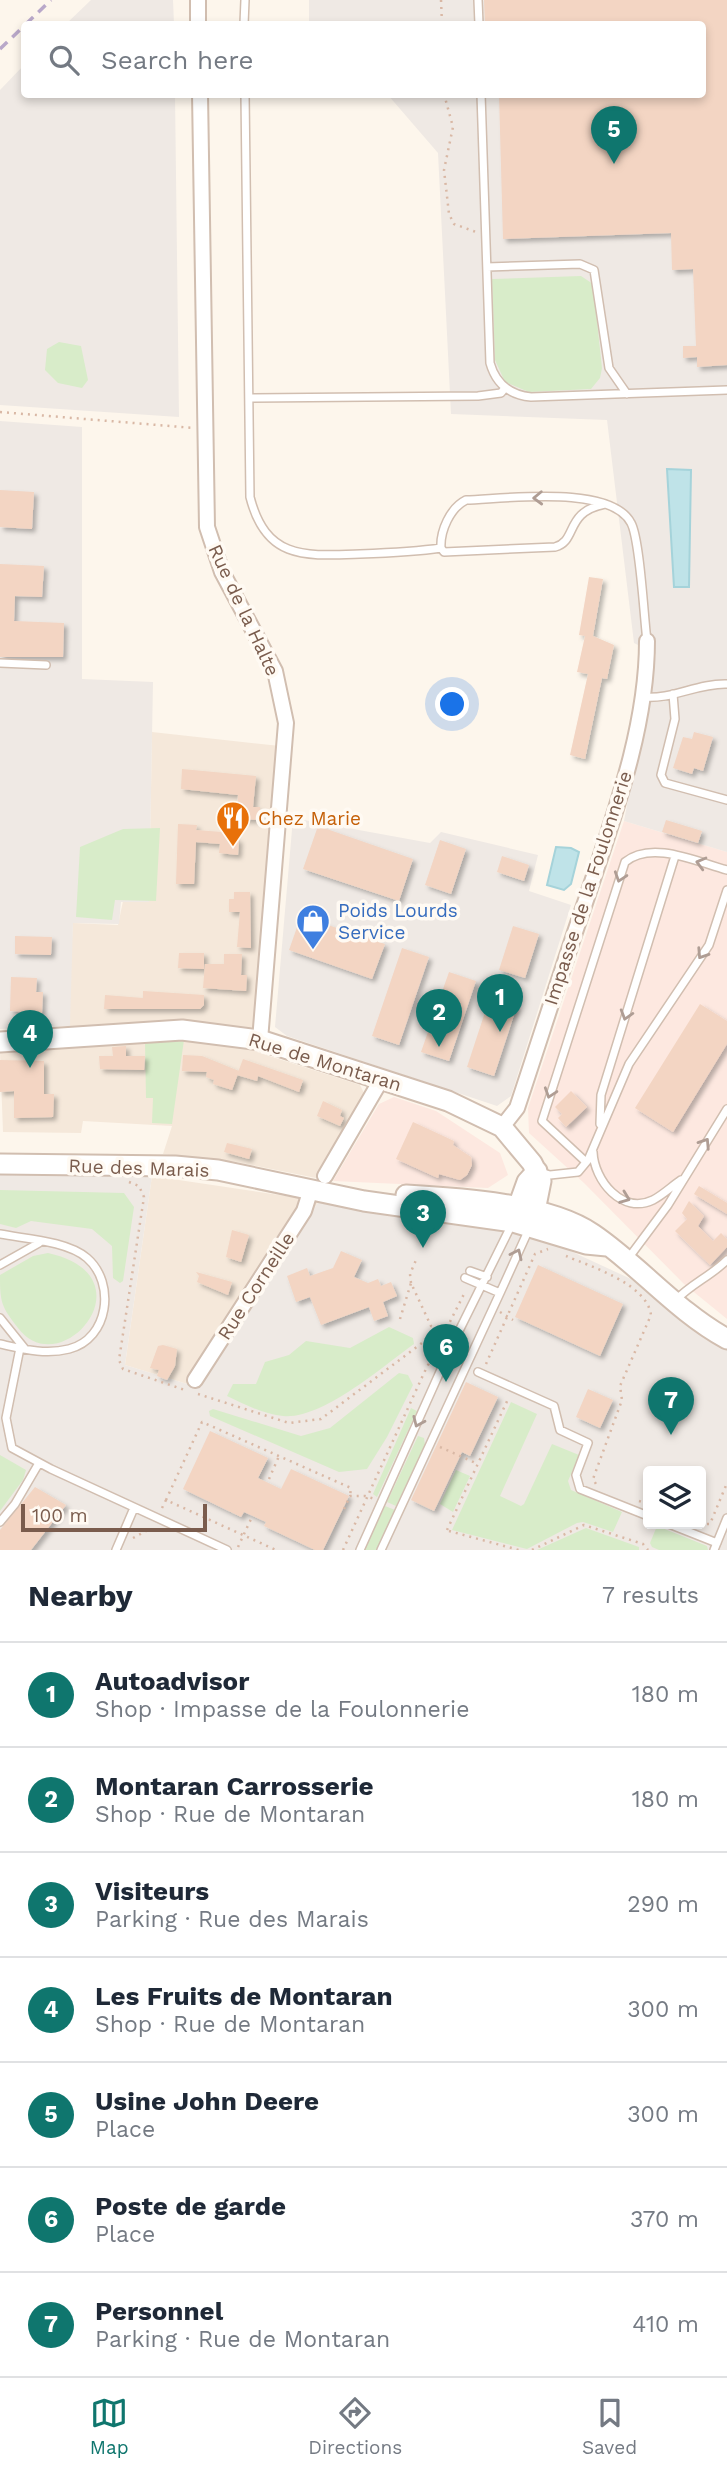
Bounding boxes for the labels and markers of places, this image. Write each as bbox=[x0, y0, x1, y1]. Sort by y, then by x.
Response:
pin: 5 bbox=[591, 106, 637, 164]
restaurant icon: Chez Marie bbox=[214, 799, 252, 848]
place label: Chez Marie bbox=[258, 807, 361, 830]
place label: Poids Lourds Service bbox=[338, 899, 458, 944]
shop icon: Poids Lourds Service bbox=[294, 902, 332, 951]
pin: 1 bbox=[477, 974, 523, 1032]
pin: 2 bbox=[416, 989, 462, 1047]
pin: 4 bbox=[7, 1010, 53, 1068]
pin: 3 bbox=[400, 1190, 446, 1248]
pin: 6 bbox=[423, 1324, 469, 1382]
pin: 7 bbox=[648, 1377, 694, 1435]

